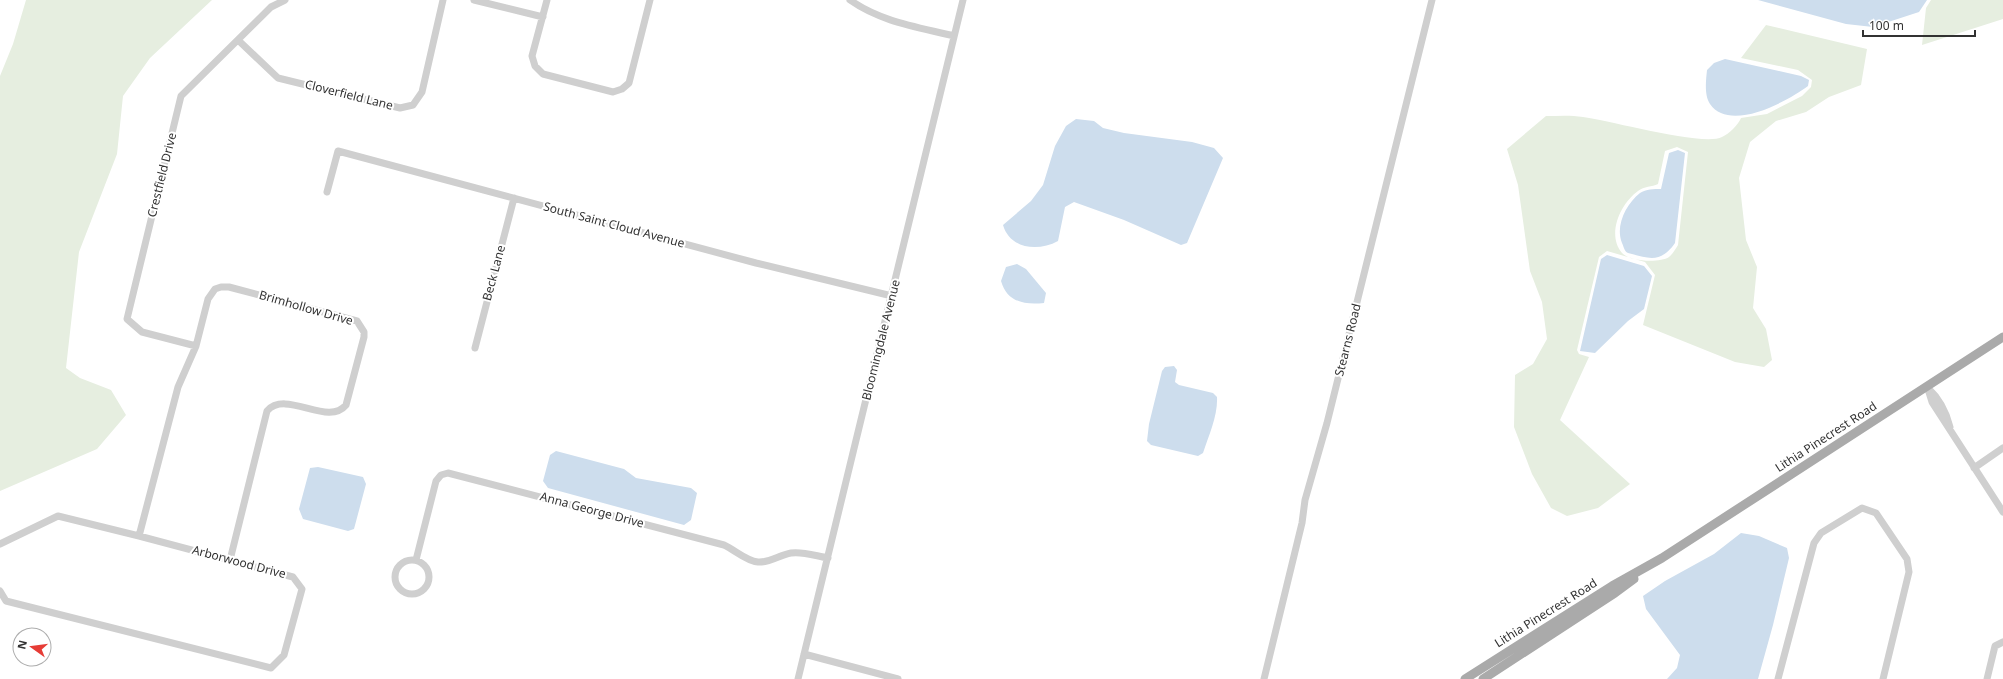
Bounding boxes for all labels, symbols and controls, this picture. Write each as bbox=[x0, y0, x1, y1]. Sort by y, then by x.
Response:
scale bar bbox=[1863, 12, 1975, 38]
text: 100 m bbox=[1869, 17, 1904, 34]
street label: Cloverfield Lane bbox=[303, 75, 395, 114]
street label: Crestfield Drive bbox=[143, 131, 180, 219]
street label: South Saint Cloud Avenue bbox=[542, 197, 687, 252]
street label: Beck Lane bbox=[478, 243, 509, 303]
street label: Bloomingdale Avenue bbox=[857, 278, 904, 402]
street label: Brimhollow Drive bbox=[257, 286, 355, 329]
street label: Stearns Road bbox=[1330, 302, 1365, 378]
street label: Lithia Pinecrest Road bbox=[1772, 397, 1880, 476]
street label: Anna George Drive bbox=[538, 487, 646, 532]
street label: Arborwood Drive bbox=[190, 541, 288, 582]
street label: Lithia Pinecrest Road bbox=[1491, 574, 1600, 651]
north arrow bbox=[12, 627, 52, 667]
text: N bbox=[13, 638, 30, 651]

